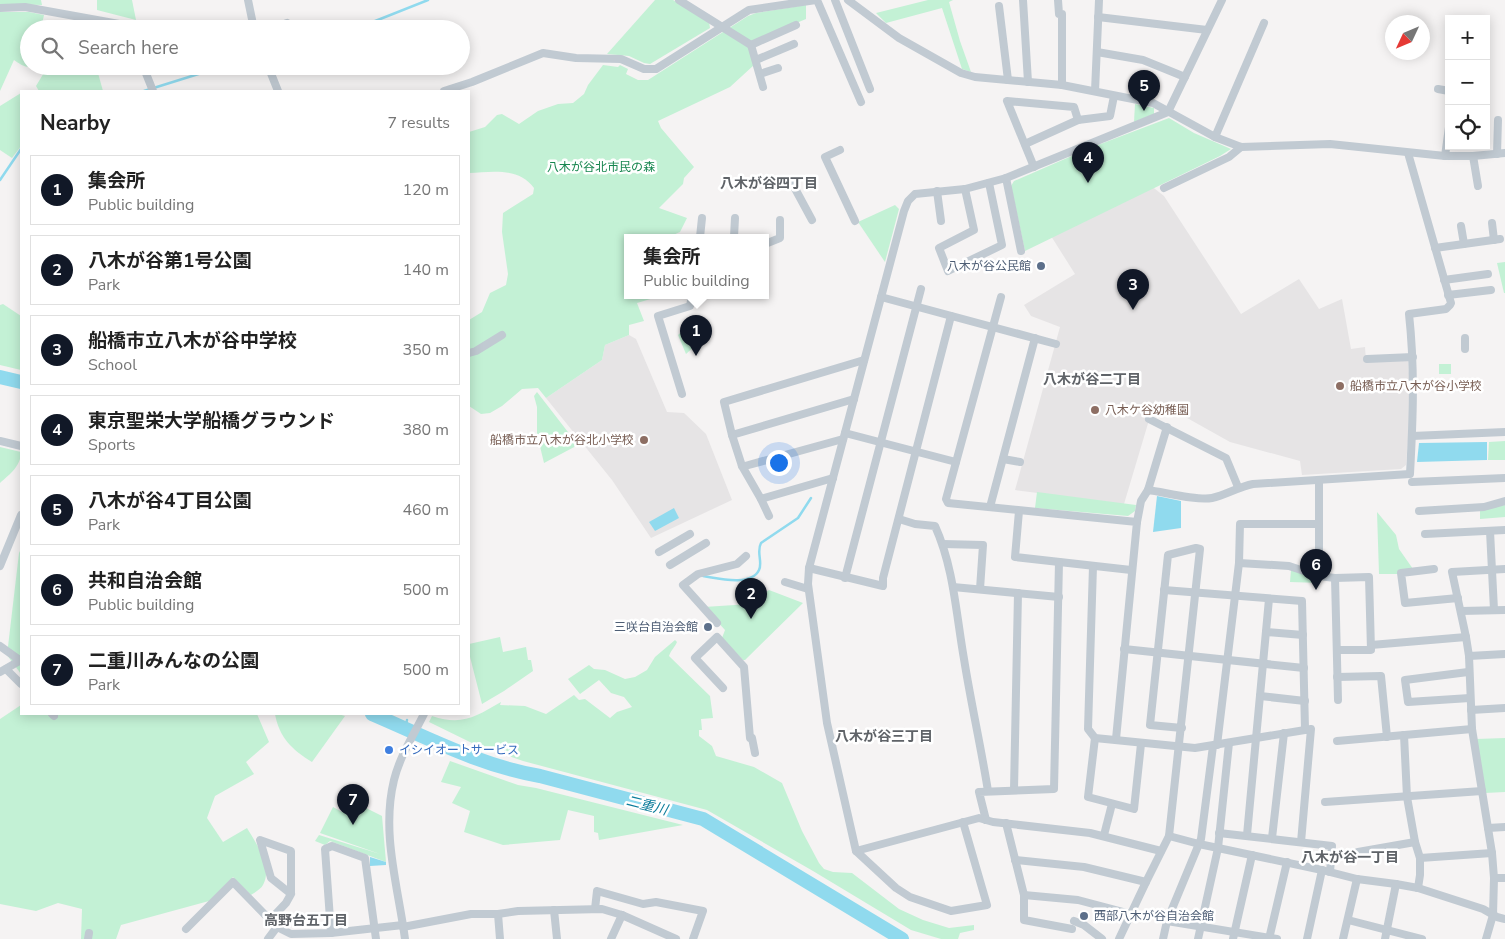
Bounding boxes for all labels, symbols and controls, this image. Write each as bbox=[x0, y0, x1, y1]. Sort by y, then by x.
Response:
north arrow bbox=[1385, 15, 1430, 60]
map controls bbox=[1445, 15, 1490, 150]
button: + bbox=[1445, 15, 1490, 60]
search box bbox=[20, 20, 470, 75]
icon: search bbox=[38, 34, 66, 62]
text: Search here bbox=[78, 35, 179, 61]
button: − bbox=[1445, 60, 1490, 105]
pin: 5 bbox=[1128, 70, 1160, 111]
button: locate bbox=[1445, 105, 1490, 150]
text: Nearby bbox=[40, 109, 110, 137]
text: 7 results bbox=[388, 112, 450, 134]
pin: 4 bbox=[1072, 142, 1104, 183]
park label: 八木が谷北市民の森 bbox=[547, 159, 655, 175]
text: 集会所 bbox=[88, 168, 145, 194]
district label: 八木が谷四丁目 bbox=[720, 174, 818, 193]
text: 1 bbox=[52, 179, 62, 201]
text: 120 m bbox=[402, 179, 449, 201]
text: Public building bbox=[88, 194, 194, 216]
popup bbox=[624, 234, 769, 299]
text: 集会所 bbox=[643, 244, 700, 270]
text: 八木が谷第1号公園 bbox=[88, 248, 251, 274]
place label: 八木が谷公民館 bbox=[947, 258, 1031, 274]
text: 2 bbox=[52, 259, 62, 281]
text: 140 m bbox=[402, 259, 449, 281]
marker: 八木が谷公民館 bbox=[1035, 260, 1047, 272]
pin: 3 bbox=[1117, 269, 1149, 310]
text: Public building bbox=[643, 270, 750, 292]
text: Park bbox=[88, 274, 120, 296]
pin: 1 bbox=[680, 315, 712, 356]
text: 船橋市立八木が谷中学校 bbox=[88, 328, 297, 354]
text: 3 bbox=[52, 339, 62, 361]
text: 350 m bbox=[402, 339, 449, 361]
text: School bbox=[88, 354, 137, 376]
district label: 八木が谷二丁目 bbox=[1043, 370, 1141, 389]
place label: 船橋市立八木が谷小学校 bbox=[1350, 378, 1482, 394]
marker: 船橋市立八木が谷小学校 bbox=[1334, 380, 1346, 392]
place label: 八木ケ谷幼稚園 bbox=[1105, 402, 1189, 418]
marker: 八木ケ谷幼稚園 bbox=[1089, 404, 1101, 416]
text: 東京聖栄大学船橋グラウンド bbox=[88, 408, 335, 434]
text: 4 bbox=[52, 419, 62, 441]
text: 380 m bbox=[402, 419, 449, 441]
place label: 船橋市立八木が谷北小学校 bbox=[490, 432, 634, 448]
text: Sports bbox=[88, 434, 136, 456]
marker: 船橋市立八木が谷北小学校 bbox=[638, 434, 650, 446]
your location bbox=[766, 450, 792, 476]
text: 八木が谷4丁目公園 bbox=[88, 488, 251, 514]
text: 5 bbox=[52, 499, 62, 521]
text: 460 m bbox=[402, 499, 449, 521]
text: Park bbox=[88, 514, 120, 536]
pin: 6 bbox=[1300, 549, 1332, 590]
text: 共和自治会館 bbox=[88, 568, 202, 594]
pin: 2 bbox=[735, 578, 767, 619]
text: 6 bbox=[52, 579, 62, 601]
text: 500 m bbox=[402, 579, 449, 601]
text: Public building bbox=[88, 594, 194, 616]
place label: 三咲台自治会館 bbox=[614, 619, 698, 635]
marker: 三咲台自治会館 bbox=[702, 621, 714, 633]
text: 二重川みんなの公園 bbox=[88, 648, 259, 674]
text: 7 bbox=[52, 659, 62, 681]
text: 500 m bbox=[402, 659, 449, 681]
text: Park bbox=[88, 674, 120, 696]
district label: 八木が谷三丁目 bbox=[835, 727, 933, 746]
place label: イシイオートサービス bbox=[399, 742, 519, 758]
marker: イシイオートサービス bbox=[383, 744, 395, 756]
pin: 7 bbox=[337, 784, 369, 825]
water label: 二重川 bbox=[624, 791, 671, 820]
district label: 八木が谷一丁目 bbox=[1301, 848, 1399, 867]
place label: 西部八木が谷自治会館 bbox=[1094, 908, 1214, 924]
marker: 西部八木が谷自治会館 bbox=[1078, 910, 1090, 922]
district label: 高野台五丁目 bbox=[264, 911, 348, 930]

